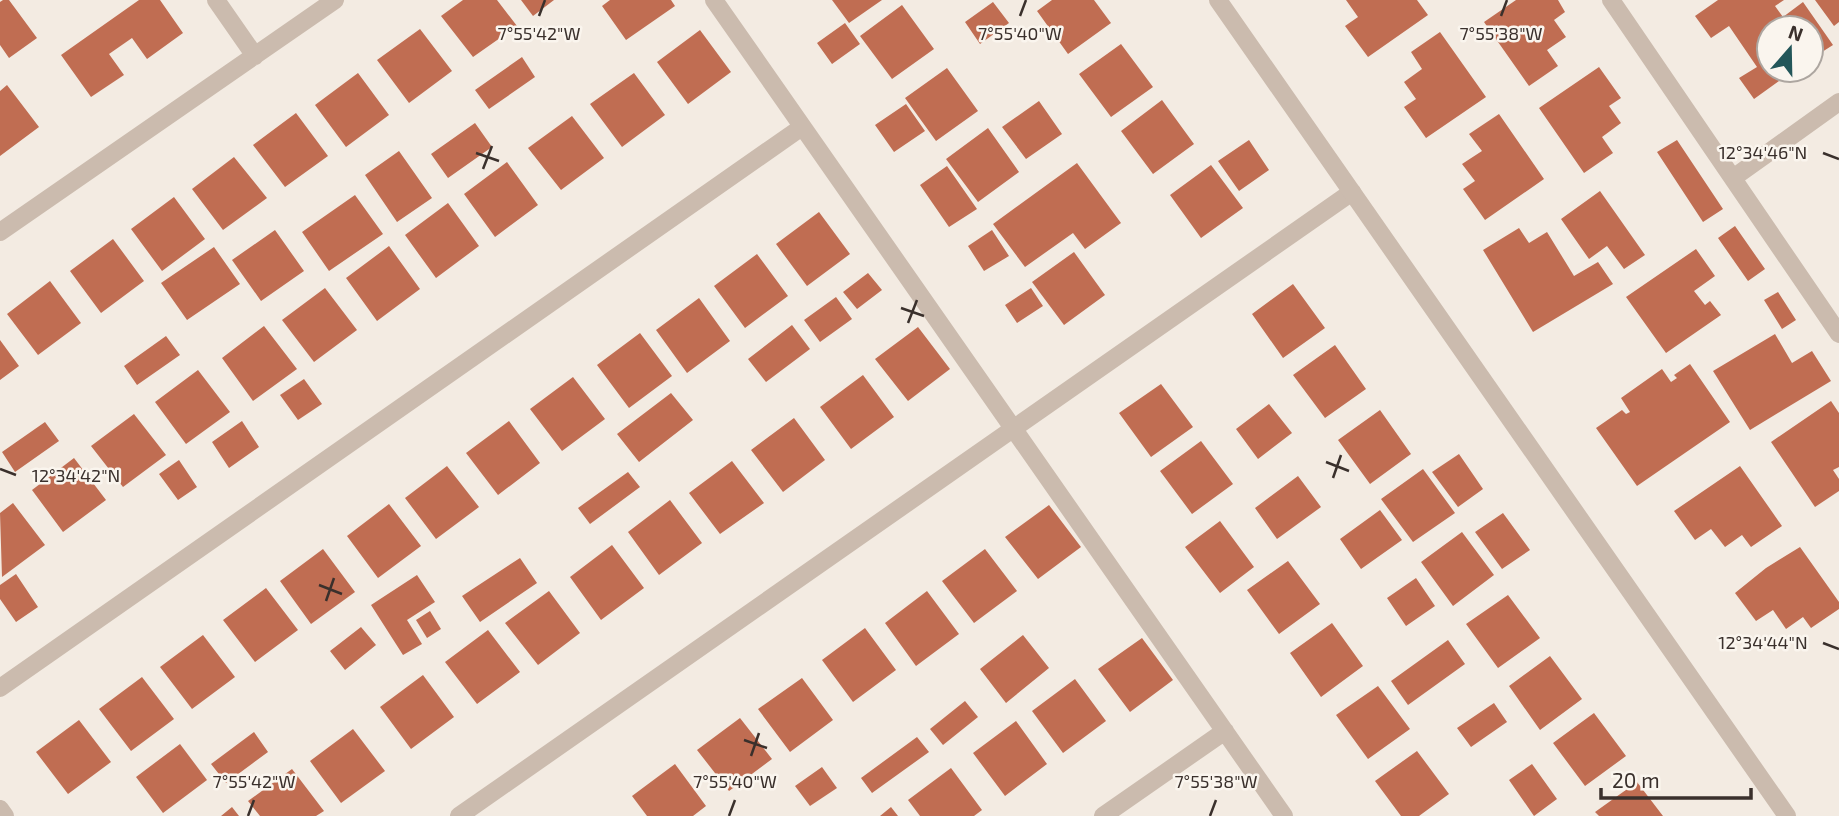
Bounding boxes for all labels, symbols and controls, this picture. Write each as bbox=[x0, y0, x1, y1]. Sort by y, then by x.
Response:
north arrow bbox=[1755, 14, 1825, 84]
text: N bbox=[1786, 19, 1806, 46]
text: 7°55'42"W bbox=[497, 22, 581, 44]
text: 7°55'40"W bbox=[978, 22, 1062, 44]
text: 7°55'38"W bbox=[1459, 22, 1543, 44]
text: 12°34'46"N bbox=[1719, 141, 1807, 163]
text: 12°34'42"N bbox=[32, 464, 120, 486]
text: 12°34'44"N bbox=[1718, 631, 1808, 653]
scale bar bbox=[1601, 756, 1752, 800]
text: 20 m bbox=[1612, 767, 1660, 792]
text: 7°55'42"W bbox=[212, 770, 296, 792]
text: 7°55'40"W bbox=[693, 770, 777, 792]
text: 7°55'38"W bbox=[1174, 770, 1258, 792]

